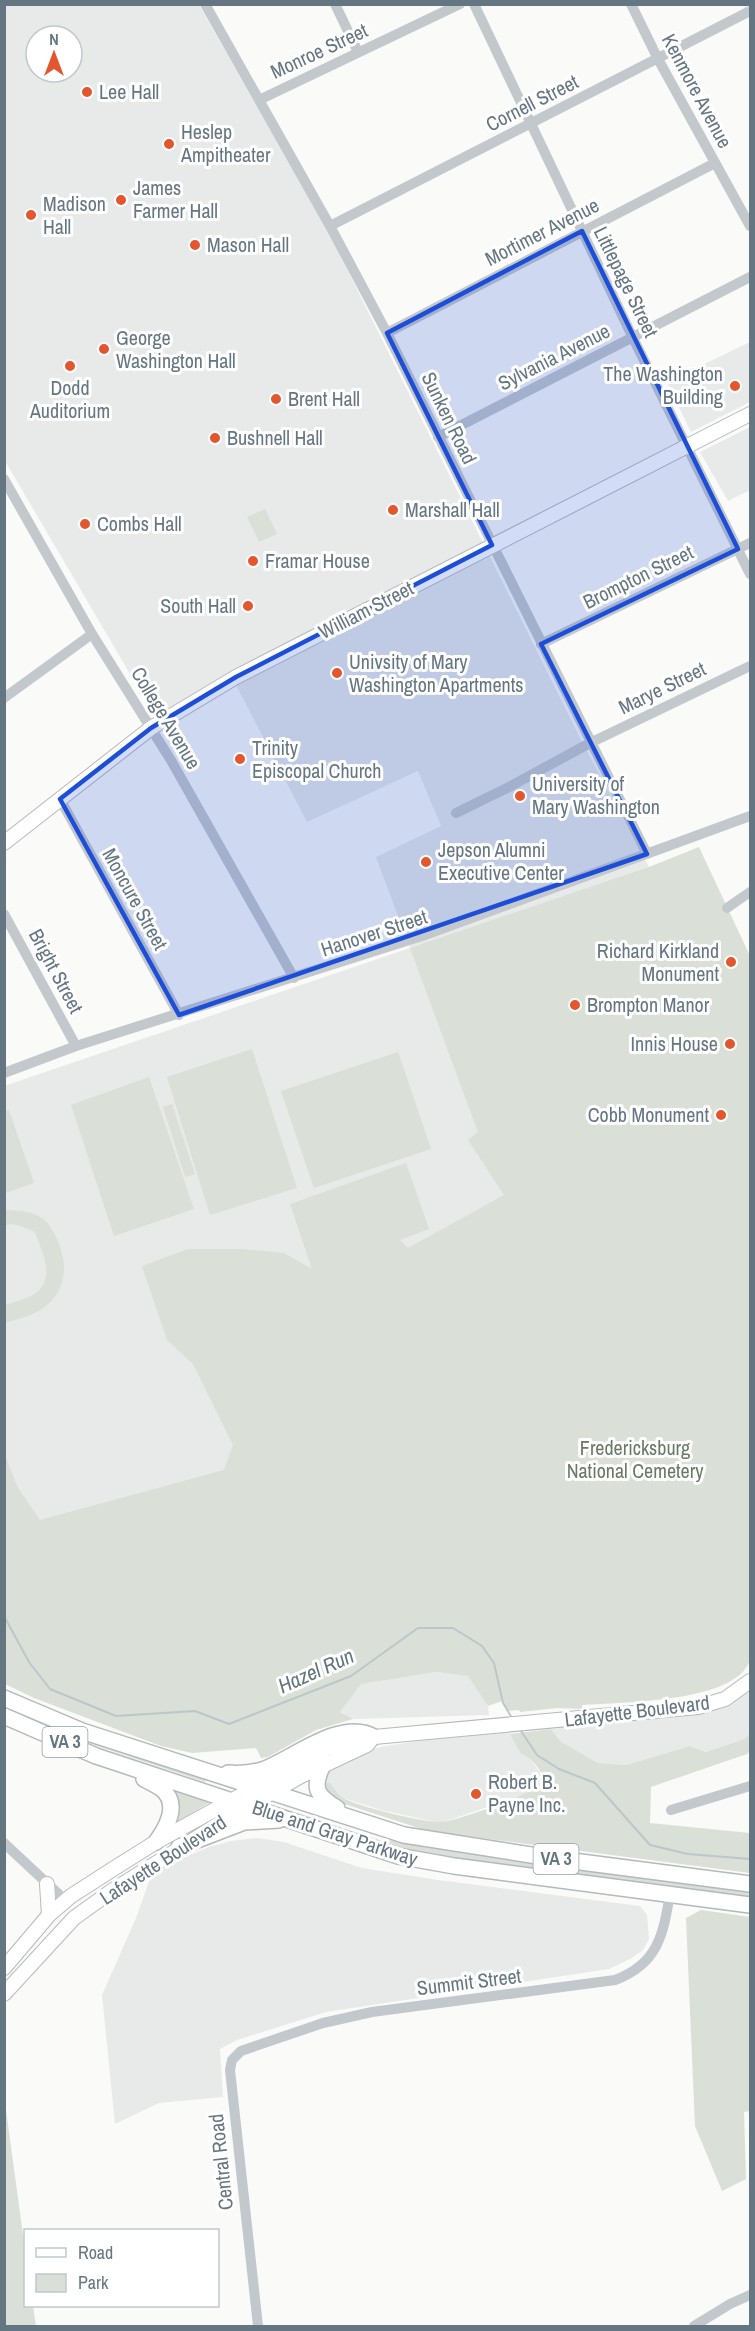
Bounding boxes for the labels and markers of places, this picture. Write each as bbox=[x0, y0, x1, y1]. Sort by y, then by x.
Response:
place label: Lee Hall bbox=[99, 78, 159, 105]
marker: Lee Hall bbox=[80, 85, 94, 99]
place label: Heslep Ampitheater bbox=[180, 118, 271, 168]
marker: Heslep Ampitheater bbox=[162, 137, 176, 151]
place label: James Farmer Hall bbox=[133, 174, 218, 224]
place label: Madison Hall bbox=[43, 190, 106, 240]
marker: James Farmer Hall bbox=[114, 193, 128, 207]
marker: Madison Hall bbox=[24, 208, 38, 222]
place label: Mason Hall bbox=[207, 231, 289, 258]
marker: Mason Hall bbox=[188, 238, 202, 252]
place label: George Washington Hall bbox=[116, 324, 236, 374]
marker: George Washington Hall bbox=[97, 342, 111, 356]
marker: Dodd Auditorium bbox=[63, 359, 77, 373]
place label: The Washington Building bbox=[603, 360, 723, 410]
place label: Dodd Auditorium bbox=[29, 374, 110, 424]
marker: The Washington Building bbox=[728, 379, 742, 393]
place label: Brent Hall bbox=[288, 385, 360, 412]
marker: Brent Hall bbox=[269, 392, 283, 406]
place label: Bushnell Hall bbox=[227, 424, 323, 451]
marker: Bushnell Hall bbox=[208, 431, 222, 445]
place label: Marshall Hall bbox=[405, 496, 500, 523]
marker: Marshall Hall bbox=[386, 503, 400, 517]
place label: Combs Hall bbox=[97, 510, 182, 537]
marker: Combs Hall bbox=[78, 517, 92, 531]
place label: Framar House bbox=[265, 547, 370, 574]
marker: Framar House bbox=[246, 554, 260, 568]
place label: South Hall bbox=[160, 592, 236, 619]
marker: South Hall bbox=[241, 599, 255, 613]
place label: Univsity of Mary Washington Apartments bbox=[349, 648, 523, 698]
marker: Univsity of Mary Washington Apartments bbox=[330, 666, 344, 680]
place label: Trinity Episcopal Church bbox=[252, 734, 381, 784]
marker: Trinity Episcopal Church bbox=[233, 752, 247, 766]
place label: University of Mary Washington bbox=[532, 770, 660, 820]
marker: University of Mary Washington bbox=[513, 789, 527, 803]
place label: Jepson Alumni Executive Center bbox=[438, 836, 564, 886]
marker: Jepson Alumni Executive Center bbox=[419, 855, 433, 869]
place label: Richard Kirkland Monument bbox=[597, 937, 719, 987]
marker: Richard Kirkland Monument bbox=[724, 955, 738, 969]
place label: Brompton Manor bbox=[587, 991, 710, 1018]
marker: Brompton Manor bbox=[568, 998, 582, 1012]
place label: Innis House bbox=[630, 1030, 718, 1057]
marker: Innis House bbox=[723, 1037, 737, 1051]
place label: Cobb Monument bbox=[588, 1101, 709, 1128]
marker: Cobb Monument bbox=[714, 1108, 728, 1122]
place label: Robert B. Payne Inc. bbox=[488, 1768, 566, 1818]
marker: Robert B. Payne Inc. bbox=[469, 1787, 483, 1801]

